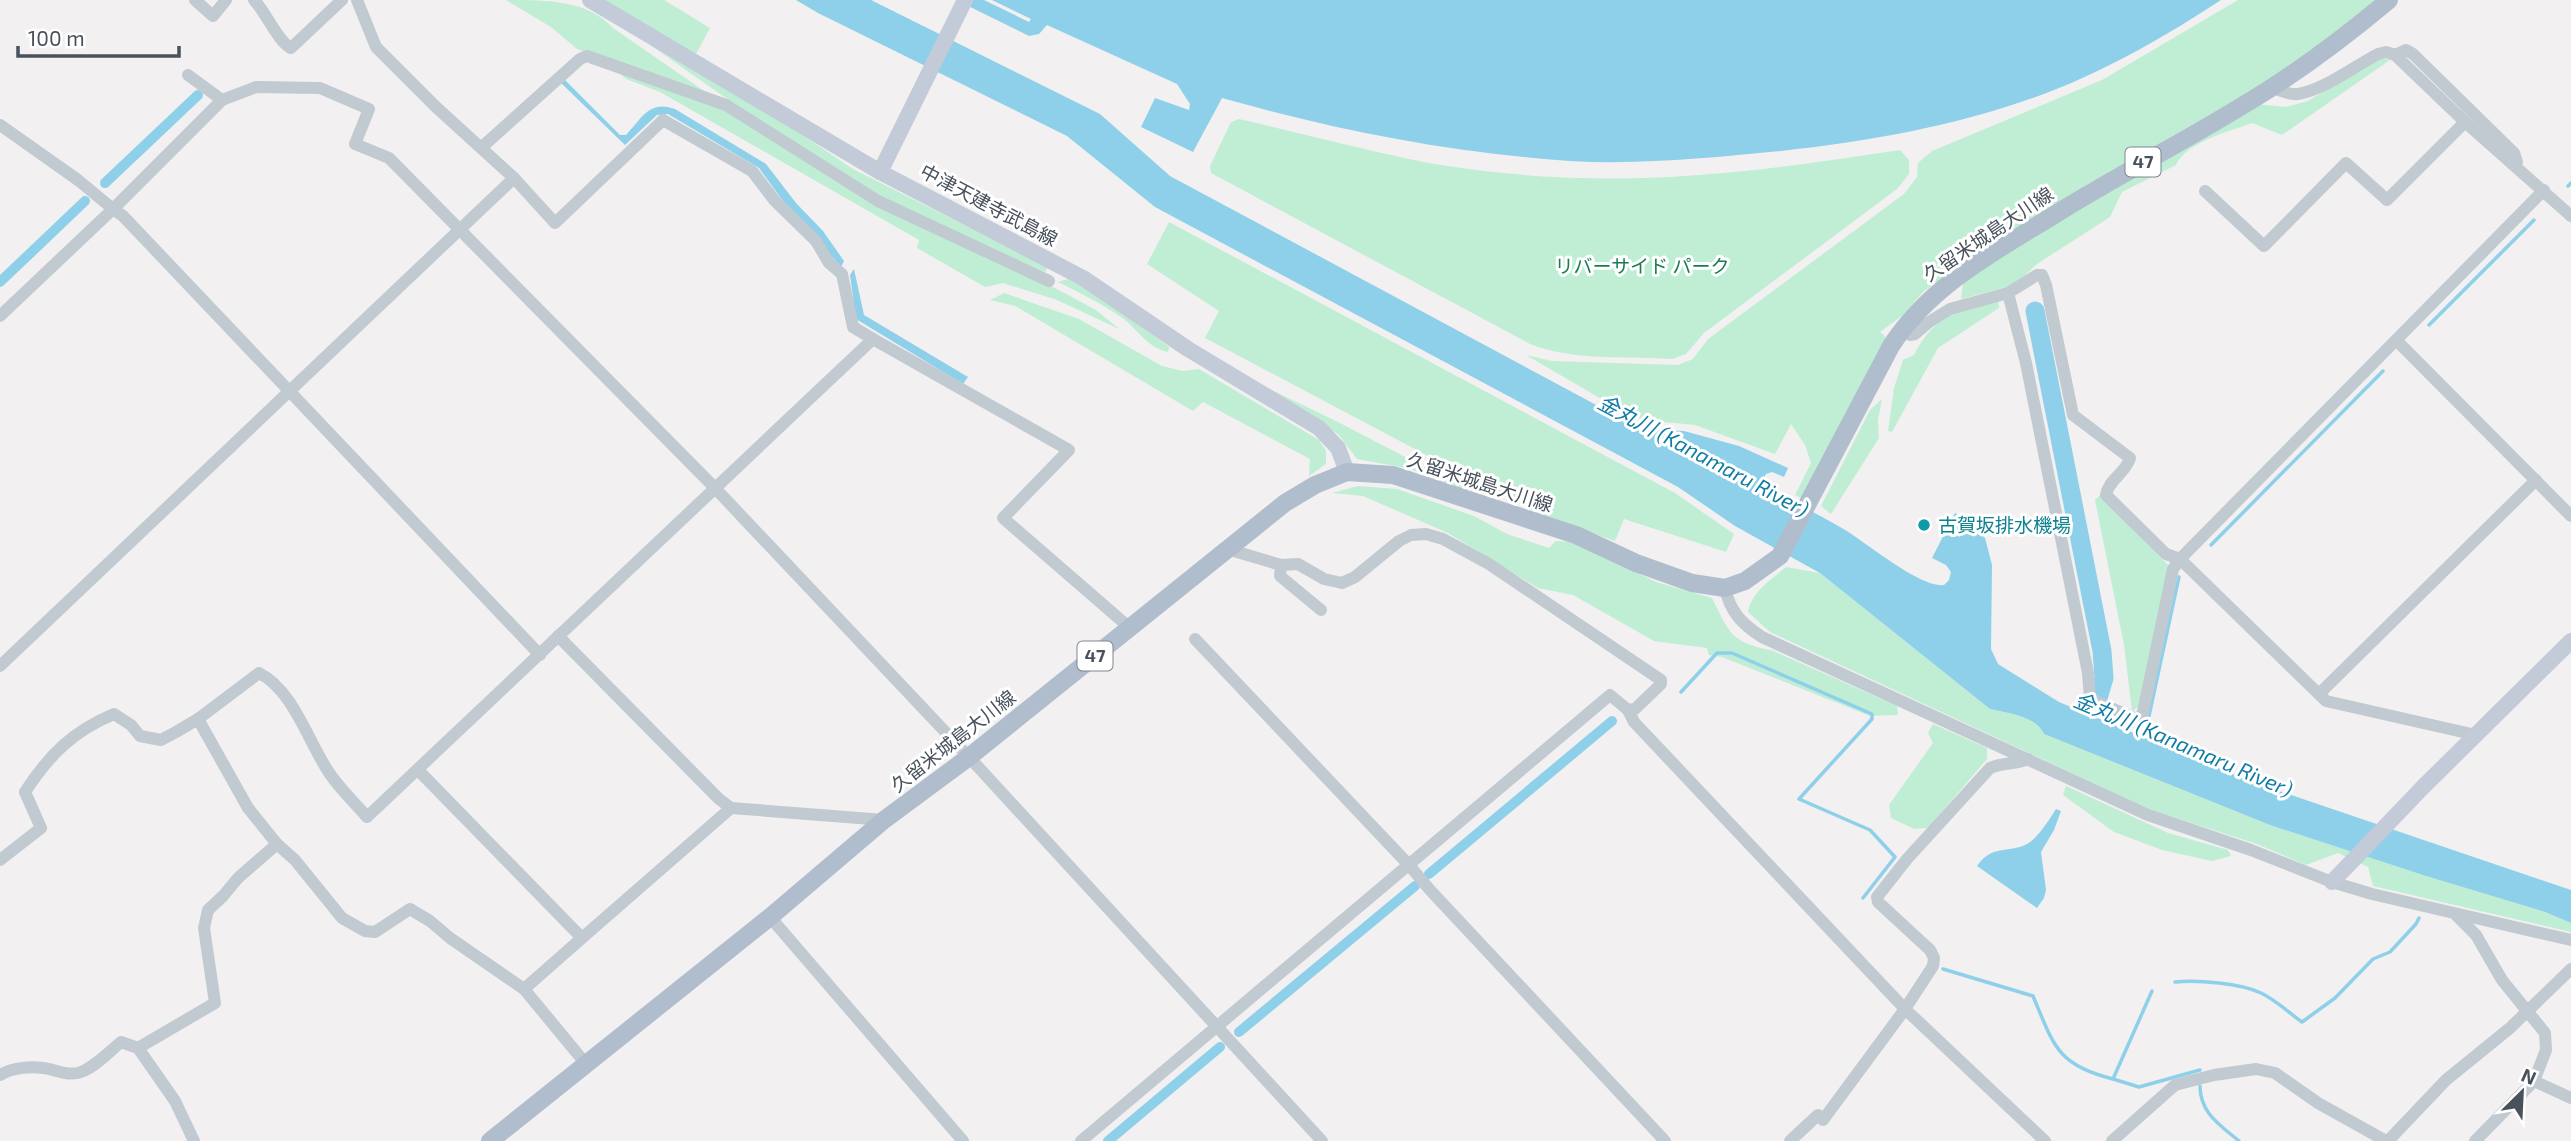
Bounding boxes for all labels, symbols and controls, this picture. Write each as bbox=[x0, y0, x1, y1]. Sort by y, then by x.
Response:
scale bar bbox=[18, 14, 178, 58]
text: 100 m bbox=[28, 25, 85, 50]
road number: 47 bbox=[2126, 148, 2160, 176]
street label: 中津天建寺武島線 bbox=[917, 159, 1062, 250]
street label: 久留米城島大川線 bbox=[1918, 182, 2057, 286]
park label: リバーサイド パーク bbox=[1555, 254, 1729, 277]
water label: 金丸川 (Kanamaru River) bbox=[1594, 388, 1814, 521]
street label: 久留米城島大川線 bbox=[1404, 447, 1556, 516]
place label: 古賀坂排水機場 bbox=[1938, 513, 2071, 536]
marker: 古賀坂排水機場 bbox=[1916, 517, 1932, 533]
road number: 47 bbox=[1078, 642, 1112, 670]
street label: 久留米城島大川線 bbox=[886, 685, 1020, 796]
water label: 金丸川 (Kanamaru River) bbox=[2070, 686, 2297, 801]
north arrow bbox=[2487, 1057, 2557, 1127]
text: N bbox=[2518, 1063, 2540, 1089]

